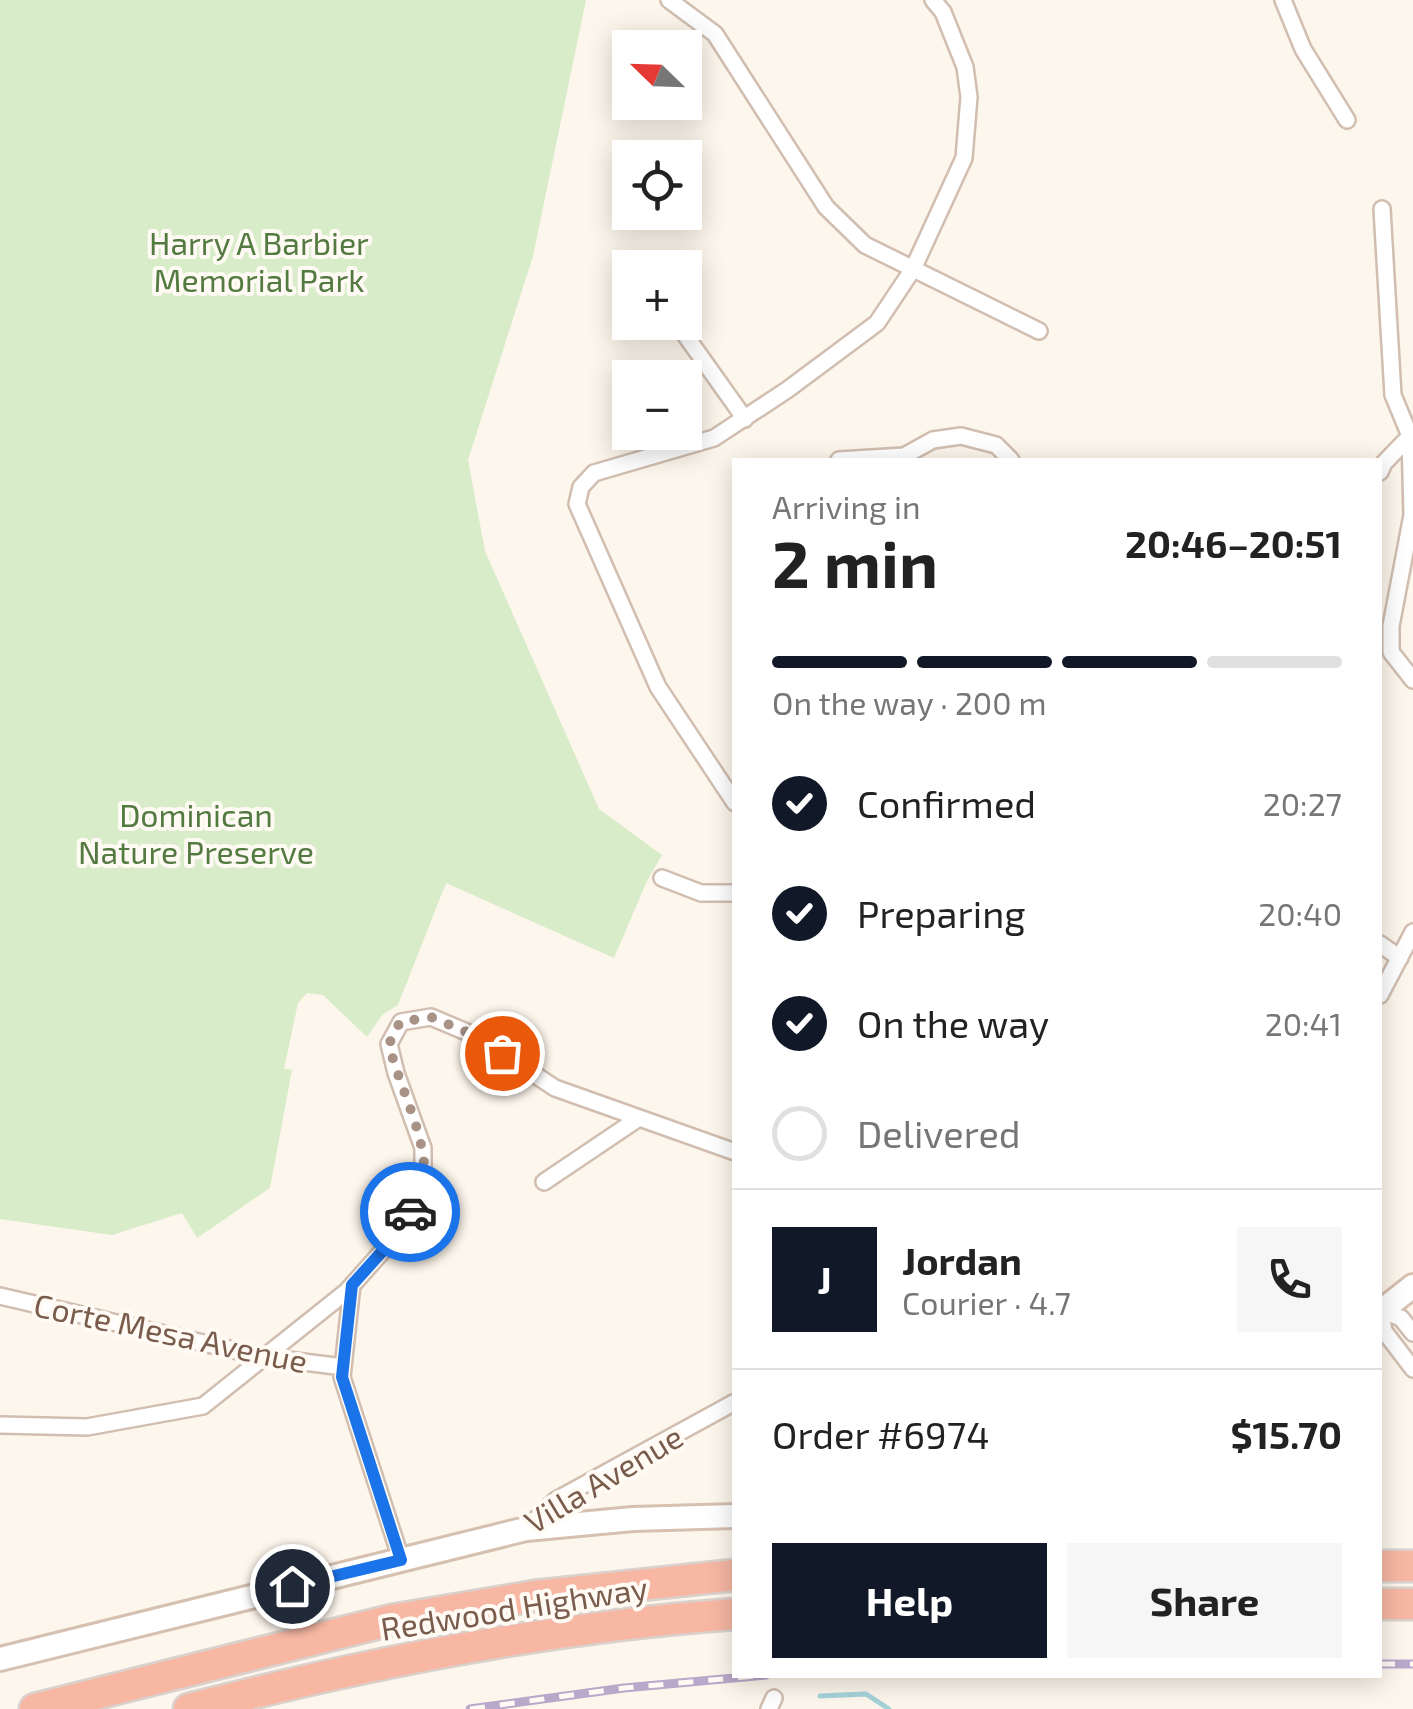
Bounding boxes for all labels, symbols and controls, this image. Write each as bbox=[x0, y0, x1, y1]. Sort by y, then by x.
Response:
north arrow bbox=[612, 30, 702, 120]
map controls bbox=[612, 30, 702, 450]
button: locate bbox=[612, 140, 702, 230]
park label: Harry A Barbier Memorial Park bbox=[149, 223, 369, 298]
button: + bbox=[612, 250, 702, 340]
button: − bbox=[612, 360, 702, 450]
text: Arriving in bbox=[772, 487, 921, 525]
text: 20:46–20:51 bbox=[1125, 520, 1342, 566]
text: 2 min bbox=[772, 523, 938, 601]
text: On the way · 200 m bbox=[772, 683, 1047, 721]
icon: check bbox=[772, 776, 827, 831]
text: Confirmed bbox=[857, 780, 1036, 826]
text: 20:27 bbox=[1263, 784, 1342, 822]
park label: Dominican Nature Preserve bbox=[78, 795, 314, 870]
icon: check bbox=[772, 886, 827, 941]
text: Preparing bbox=[857, 890, 1025, 936]
text: 20:40 bbox=[1258, 894, 1342, 932]
icon: check bbox=[772, 996, 827, 1051]
text: On the way bbox=[857, 1000, 1049, 1046]
text: 20:41 bbox=[1265, 1004, 1342, 1042]
pin bbox=[460, 1011, 545, 1096]
icon: bag bbox=[475, 1026, 530, 1081]
text: Delivered bbox=[857, 1110, 1021, 1156]
courier bbox=[360, 1162, 460, 1262]
icon: car bbox=[383, 1185, 438, 1240]
button: phone bbox=[1237, 1227, 1342, 1332]
text: Jordan bbox=[902, 1237, 1022, 1283]
text: J bbox=[817, 1256, 832, 1302]
text: Courier · 4.7 bbox=[902, 1283, 1071, 1321]
street label: Corte Mesa Avenue bbox=[31, 1284, 311, 1380]
text: Order #6974 bbox=[772, 1411, 990, 1457]
text: $15.70 bbox=[1230, 1411, 1342, 1457]
street label: Villa Avenue bbox=[517, 1416, 689, 1540]
button: Help bbox=[772, 1543, 1047, 1658]
button: Share bbox=[1067, 1543, 1342, 1658]
pin bbox=[250, 1544, 335, 1629]
icon: home bbox=[265, 1559, 320, 1614]
street label: Redwood Highway bbox=[378, 1567, 650, 1647]

